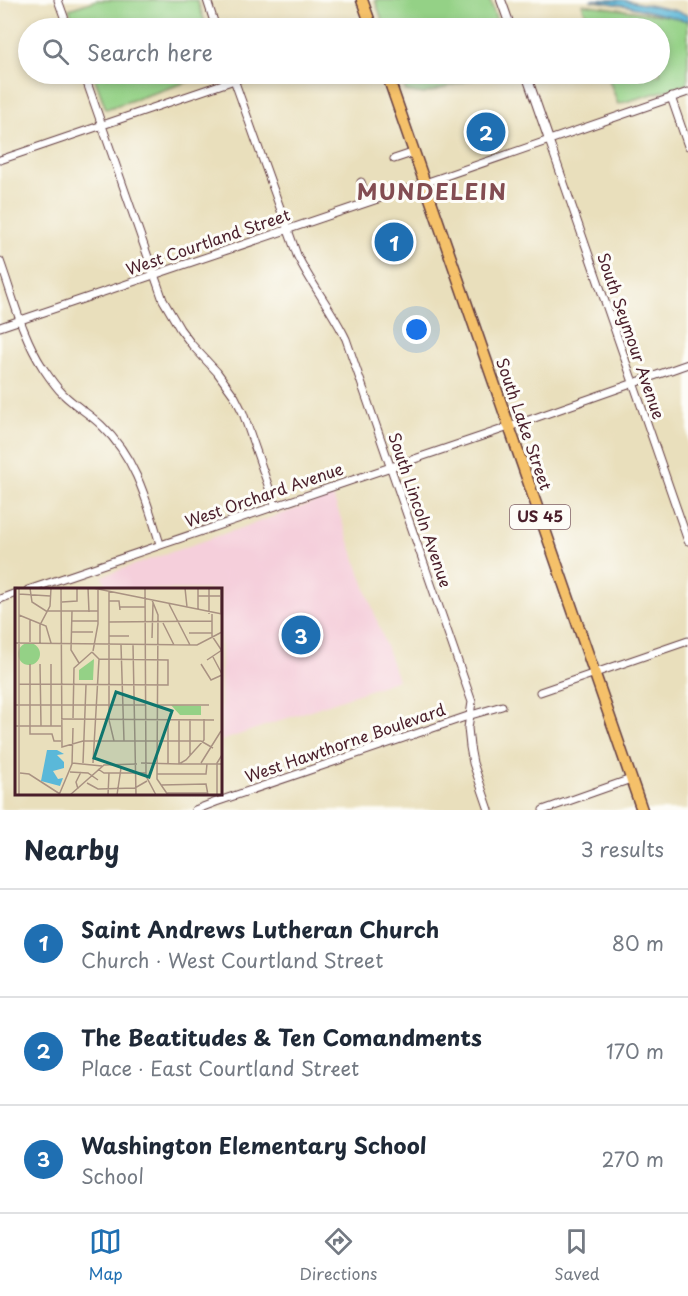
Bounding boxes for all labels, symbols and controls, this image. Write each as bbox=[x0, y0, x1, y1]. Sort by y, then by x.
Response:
search box bbox=[18, 18, 670, 84]
icon: search bbox=[39, 35, 72, 68]
text: Search here bbox=[87, 35, 213, 68]
pin: 2 bbox=[466, 110, 506, 154]
district label: MUNDELEIN bbox=[357, 174, 507, 207]
street label: West Courtland Street bbox=[122, 201, 294, 280]
pin: 1 bbox=[374, 220, 414, 264]
street label: South Seymour Avenue bbox=[592, 249, 672, 422]
your location bbox=[402, 315, 431, 344]
street label: South Lake Street bbox=[491, 354, 559, 493]
street label: South Lincoln Avenue bbox=[383, 429, 459, 590]
street label: West Orchard Avenue bbox=[181, 456, 346, 532]
road number: US 45 bbox=[510, 505, 570, 529]
inset map bbox=[15, 588, 222, 795]
pin: 3 bbox=[282, 612, 320, 658]
street label: West Hawthorne Boulevard bbox=[241, 696, 448, 788]
text: Nearby bbox=[24, 830, 119, 869]
text: 3 results bbox=[581, 834, 664, 864]
text: Saint Andrews Lutheran Church bbox=[81, 912, 439, 945]
text: 1 bbox=[39, 928, 48, 958]
text: 80 m bbox=[612, 928, 664, 958]
text: Church · West Courtland Street bbox=[81, 945, 383, 975]
text: The Beatitudes & Ten Comandments bbox=[81, 1020, 482, 1053]
text: 2 bbox=[36, 1036, 51, 1066]
text: 170 m bbox=[606, 1036, 664, 1066]
text: Place · East Courtland Street bbox=[81, 1053, 359, 1083]
text: Washington Elementary School bbox=[81, 1128, 426, 1161]
text: 3 bbox=[37, 1144, 50, 1174]
text: 270 m bbox=[601, 1144, 664, 1174]
text: School bbox=[81, 1161, 144, 1191]
tab: Map bbox=[88, 1225, 123, 1285]
tab: Directions bbox=[299, 1225, 377, 1285]
tab: Saved bbox=[554, 1225, 600, 1285]

